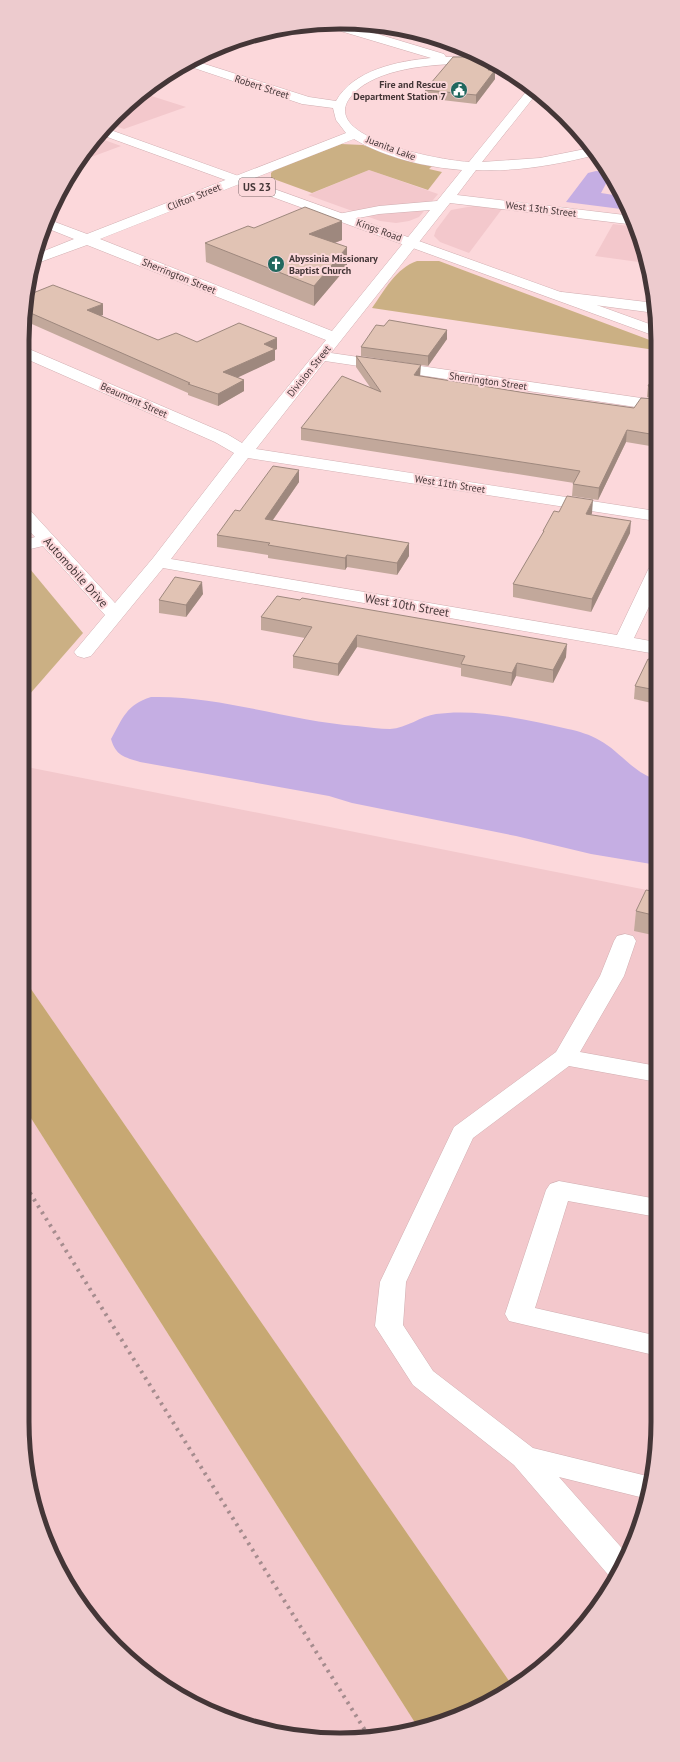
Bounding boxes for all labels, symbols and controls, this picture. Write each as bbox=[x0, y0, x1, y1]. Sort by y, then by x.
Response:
street label: Robert Street bbox=[233, 72, 292, 102]
place label: Fire and Rescue Department Station 7 bbox=[353, 78, 446, 103]
public building icon: Fire and Rescue Department Station 7 bbox=[449, 80, 469, 100]
street label: Juanita Lake bbox=[363, 132, 418, 163]
road number: US 23 bbox=[239, 178, 275, 196]
street label: Clifton Street bbox=[165, 180, 223, 214]
street label: West 13th Street bbox=[505, 198, 578, 220]
street label: Kings Road bbox=[354, 216, 404, 244]
place label: Abyssinia Missionary Baptist Church bbox=[289, 252, 378, 277]
church icon: Abyssinia Missionary Baptist Church bbox=[266, 254, 286, 274]
street label: Sherrington Street bbox=[140, 255, 218, 297]
street label: Division Street bbox=[284, 342, 334, 399]
street label: Sherrington Street bbox=[448, 369, 528, 393]
street label: Beaumont Street bbox=[99, 379, 170, 421]
street label: West 11th Street bbox=[414, 472, 487, 496]
street label: Automobile Drive bbox=[41, 534, 111, 610]
street label: West 10th Street bbox=[364, 590, 450, 620]

